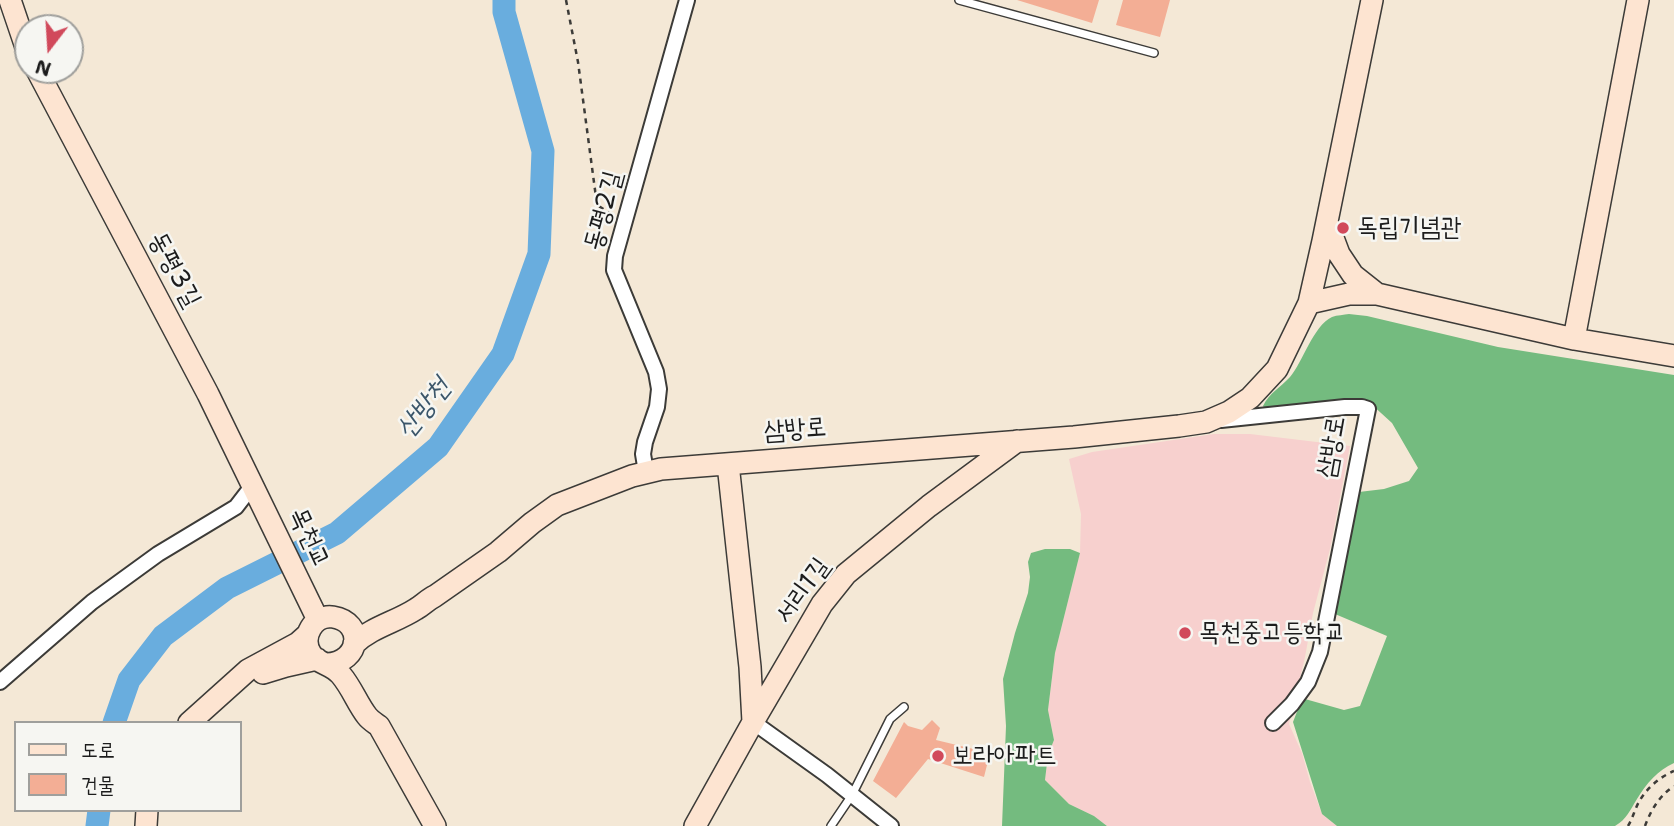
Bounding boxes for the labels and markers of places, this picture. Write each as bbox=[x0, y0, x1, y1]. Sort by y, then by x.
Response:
place label: 독립기념관 bbox=[1357, 212, 1462, 244]
marker: 독립기념관 bbox=[1335, 220, 1351, 236]
place label: 목천중고등학교 bbox=[1199, 617, 1345, 649]
marker: 목천중고등학교 bbox=[1177, 625, 1193, 641]
place label: 보라아파트 bbox=[952, 740, 1057, 772]
marker: 보라아파트 bbox=[930, 748, 946, 764]

